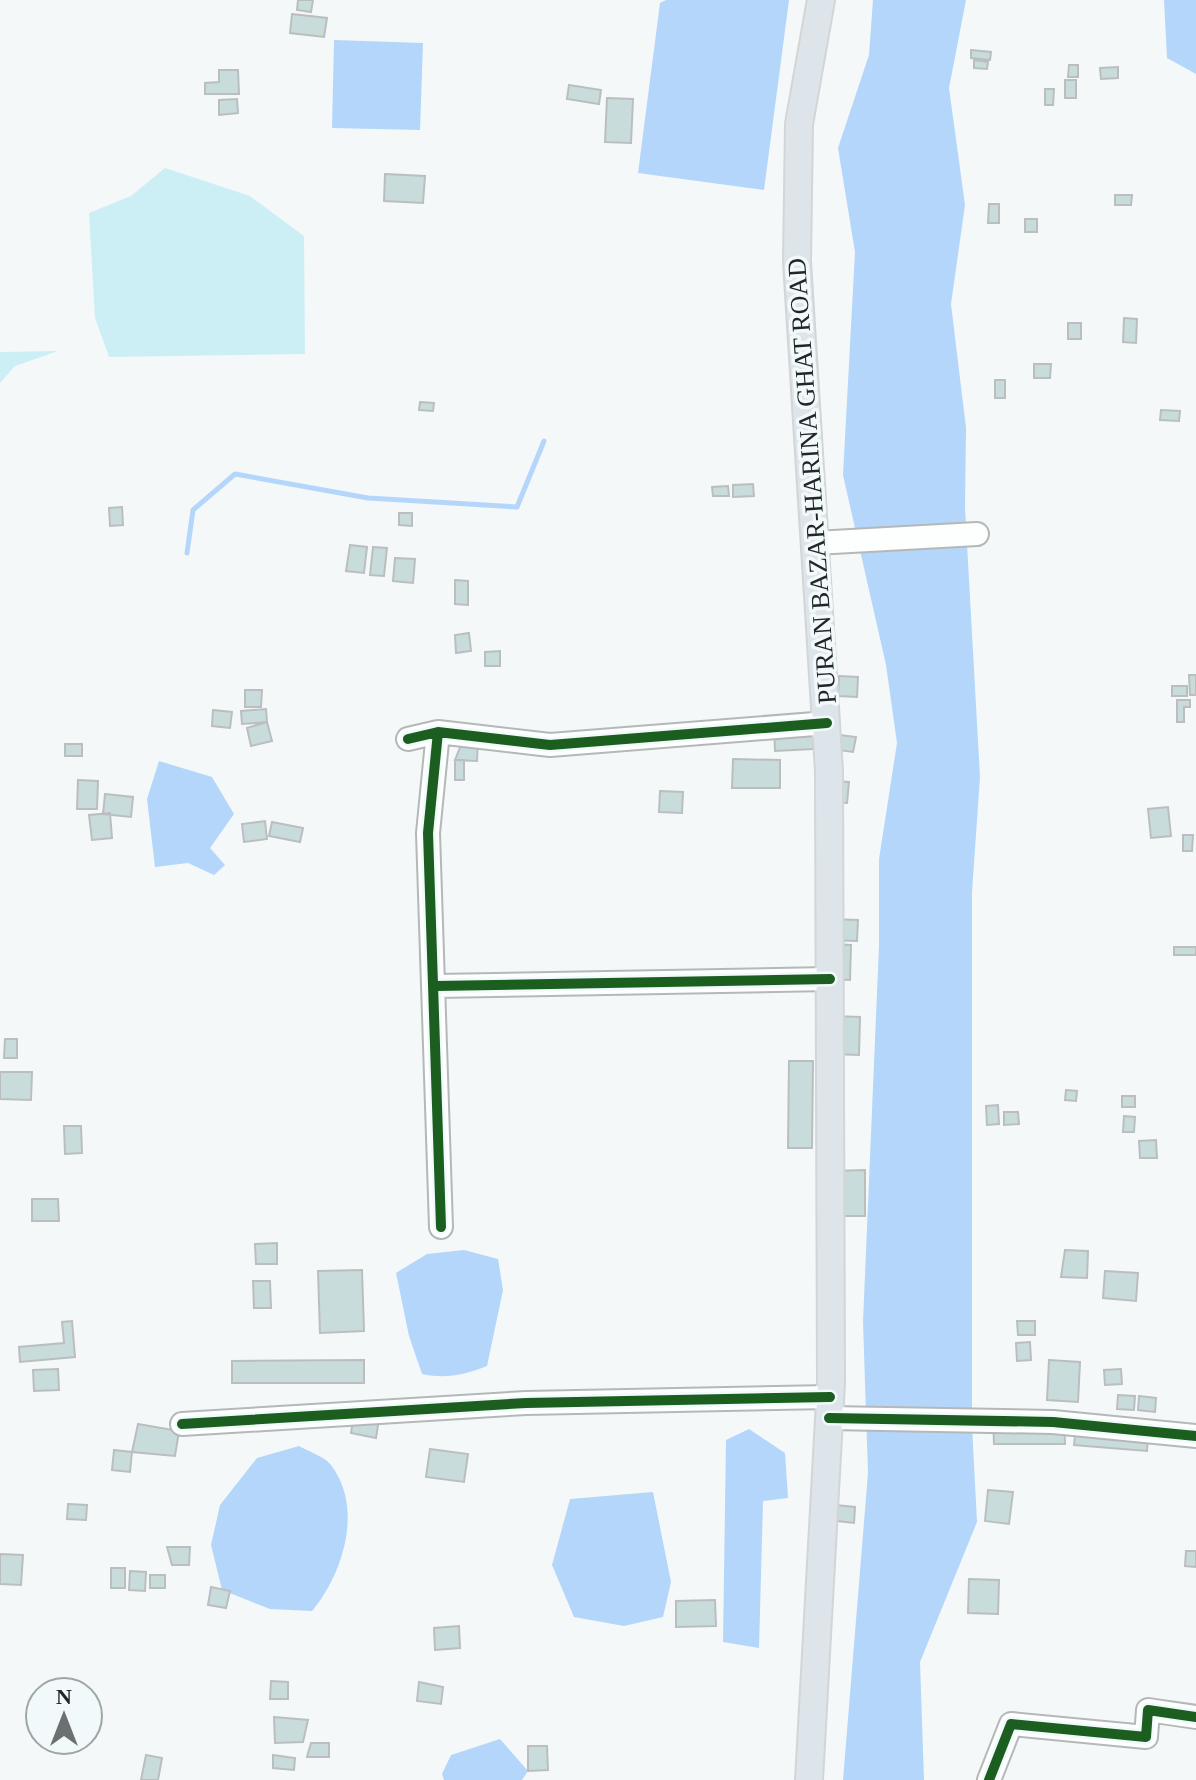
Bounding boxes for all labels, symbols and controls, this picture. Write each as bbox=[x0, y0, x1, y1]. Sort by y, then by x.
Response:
street label: PURAN BAZAR-HARINA GHAT ROAD bbox=[782, 257, 842, 705]
north arrow bbox=[24, 1676, 104, 1756]
text: N bbox=[56, 1684, 72, 1709]

